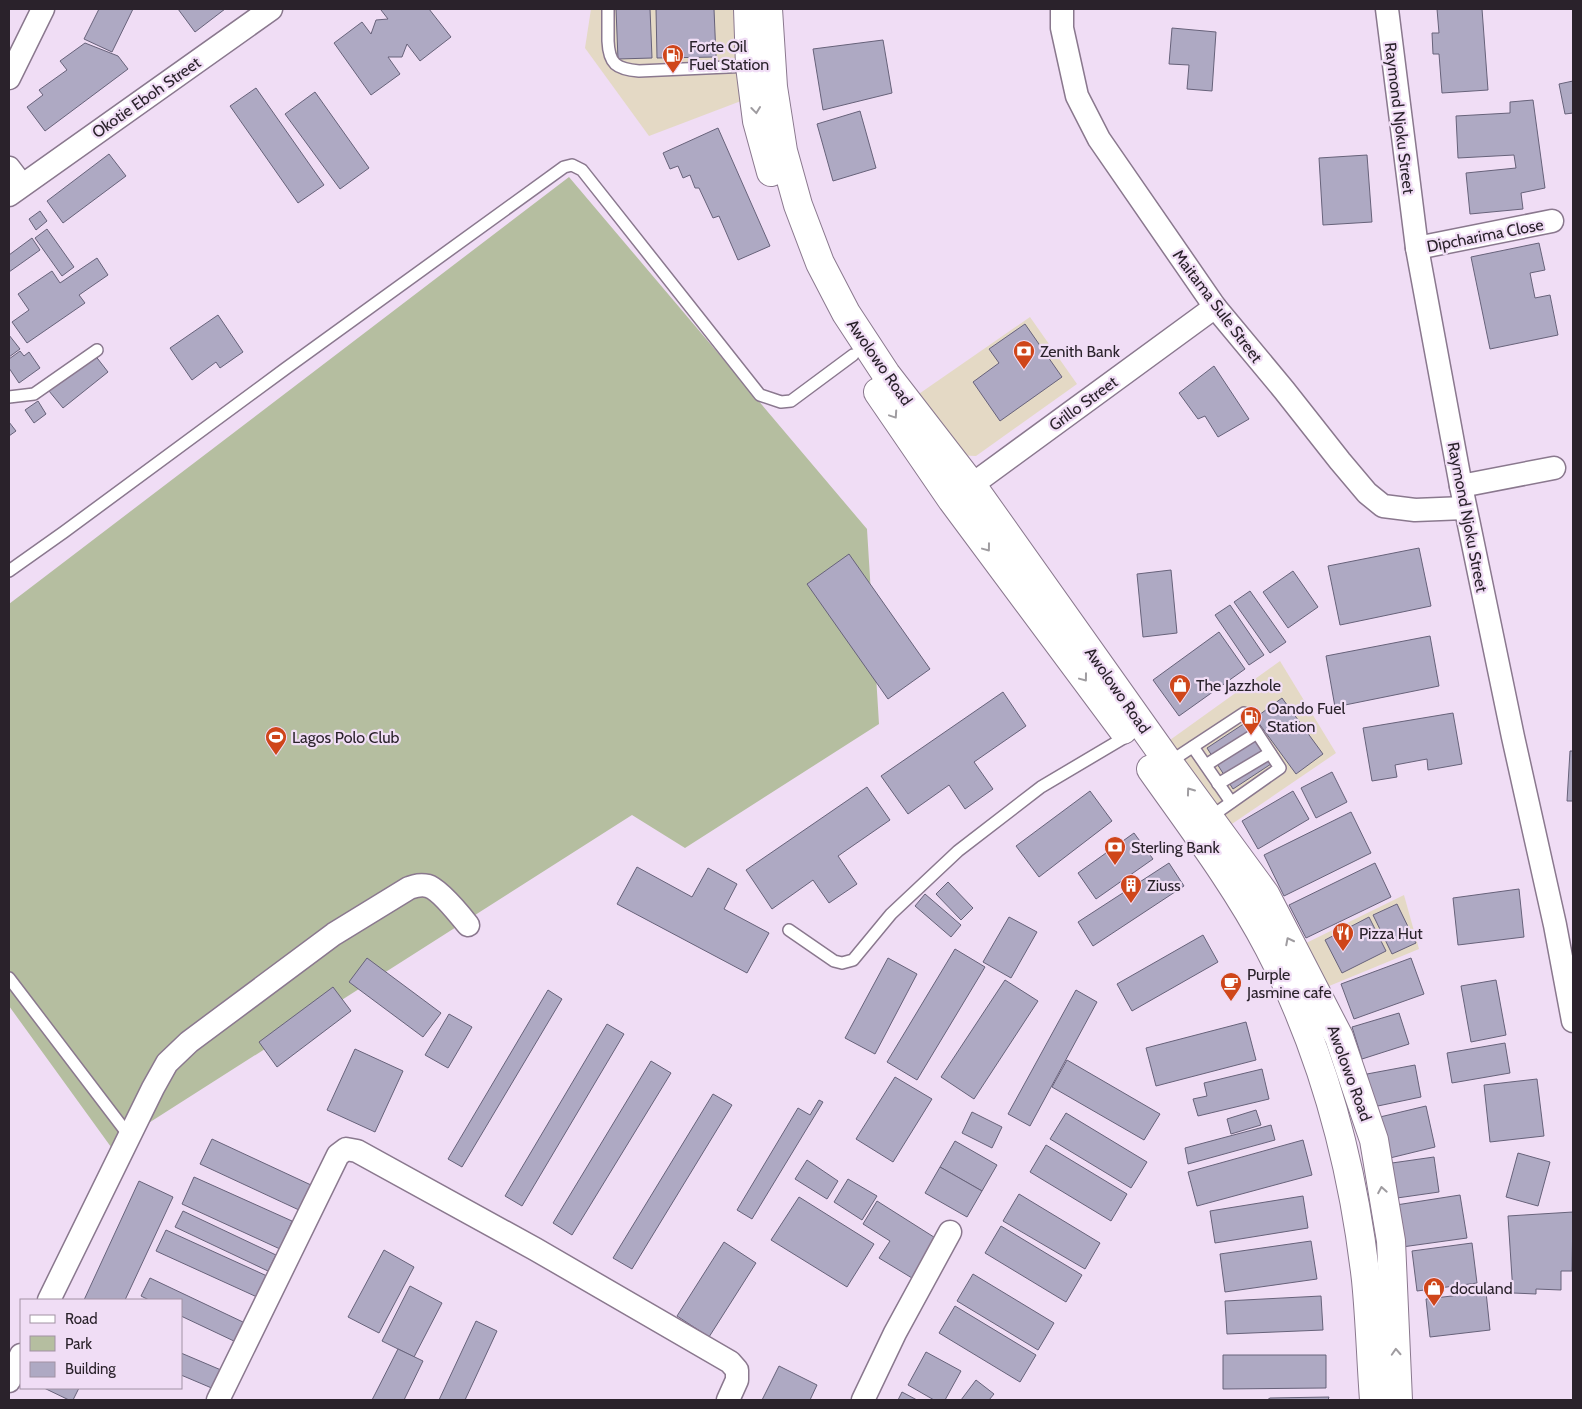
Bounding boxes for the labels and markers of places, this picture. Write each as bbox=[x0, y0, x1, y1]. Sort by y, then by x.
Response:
place label: Forte Oil Fuel Station bbox=[689, 37, 769, 74]
fuel station icon: Forte Oil Fuel Station bbox=[661, 43, 685, 74]
bank icon: Zenith Bank bbox=[1012, 339, 1036, 370]
place label: Zenith Bank bbox=[1040, 342, 1121, 361]
shop icon: The Jazzhole bbox=[1168, 673, 1192, 704]
place label: The Jazzhole bbox=[1196, 676, 1281, 695]
place label: Oando Fuel Station bbox=[1267, 699, 1345, 736]
fuel station icon: Oando Fuel Station bbox=[1239, 705, 1263, 736]
sports icon: Lagos Polo Club bbox=[264, 725, 288, 756]
place label: Lagos Polo Club bbox=[292, 728, 400, 747]
bank icon: Sterling Bank bbox=[1103, 835, 1127, 866]
place label: Sterling Bank bbox=[1131, 838, 1221, 857]
building icon: Ziuss bbox=[1119, 873, 1143, 904]
place label: Ziuss bbox=[1147, 876, 1181, 895]
restaurant icon: Pizza Hut bbox=[1331, 921, 1355, 952]
place label: Pizza Hut bbox=[1359, 924, 1423, 943]
place label: Purple Jasmine cafe bbox=[1246, 965, 1332, 1002]
cafe icon: Purple Jasmine cafe bbox=[1219, 971, 1243, 1002]
shop icon: doculand bbox=[1422, 1276, 1446, 1307]
place label: doculand bbox=[1450, 1279, 1513, 1298]

